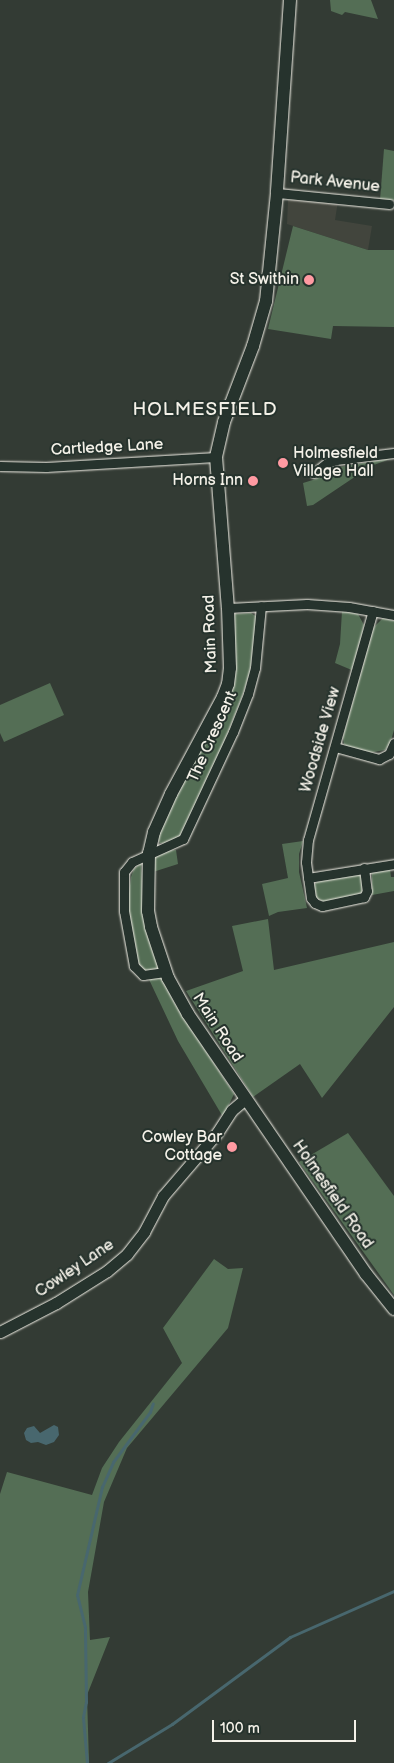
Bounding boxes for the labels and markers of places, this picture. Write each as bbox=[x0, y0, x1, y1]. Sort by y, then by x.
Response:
place label: St Swithin bbox=[229, 270, 299, 290]
marker: St Swithin bbox=[303, 274, 315, 286]
place label: Holmesfield Village Hall bbox=[293, 444, 378, 482]
marker: Holmesfield Village Hall bbox=[277, 457, 289, 469]
place label: Horns Inn bbox=[172, 471, 243, 491]
marker: Horns Inn bbox=[247, 475, 259, 487]
place label: Cowley Bar Cottage bbox=[141, 1128, 222, 1166]
marker: Cowley Bar Cottage bbox=[226, 1141, 238, 1153]

